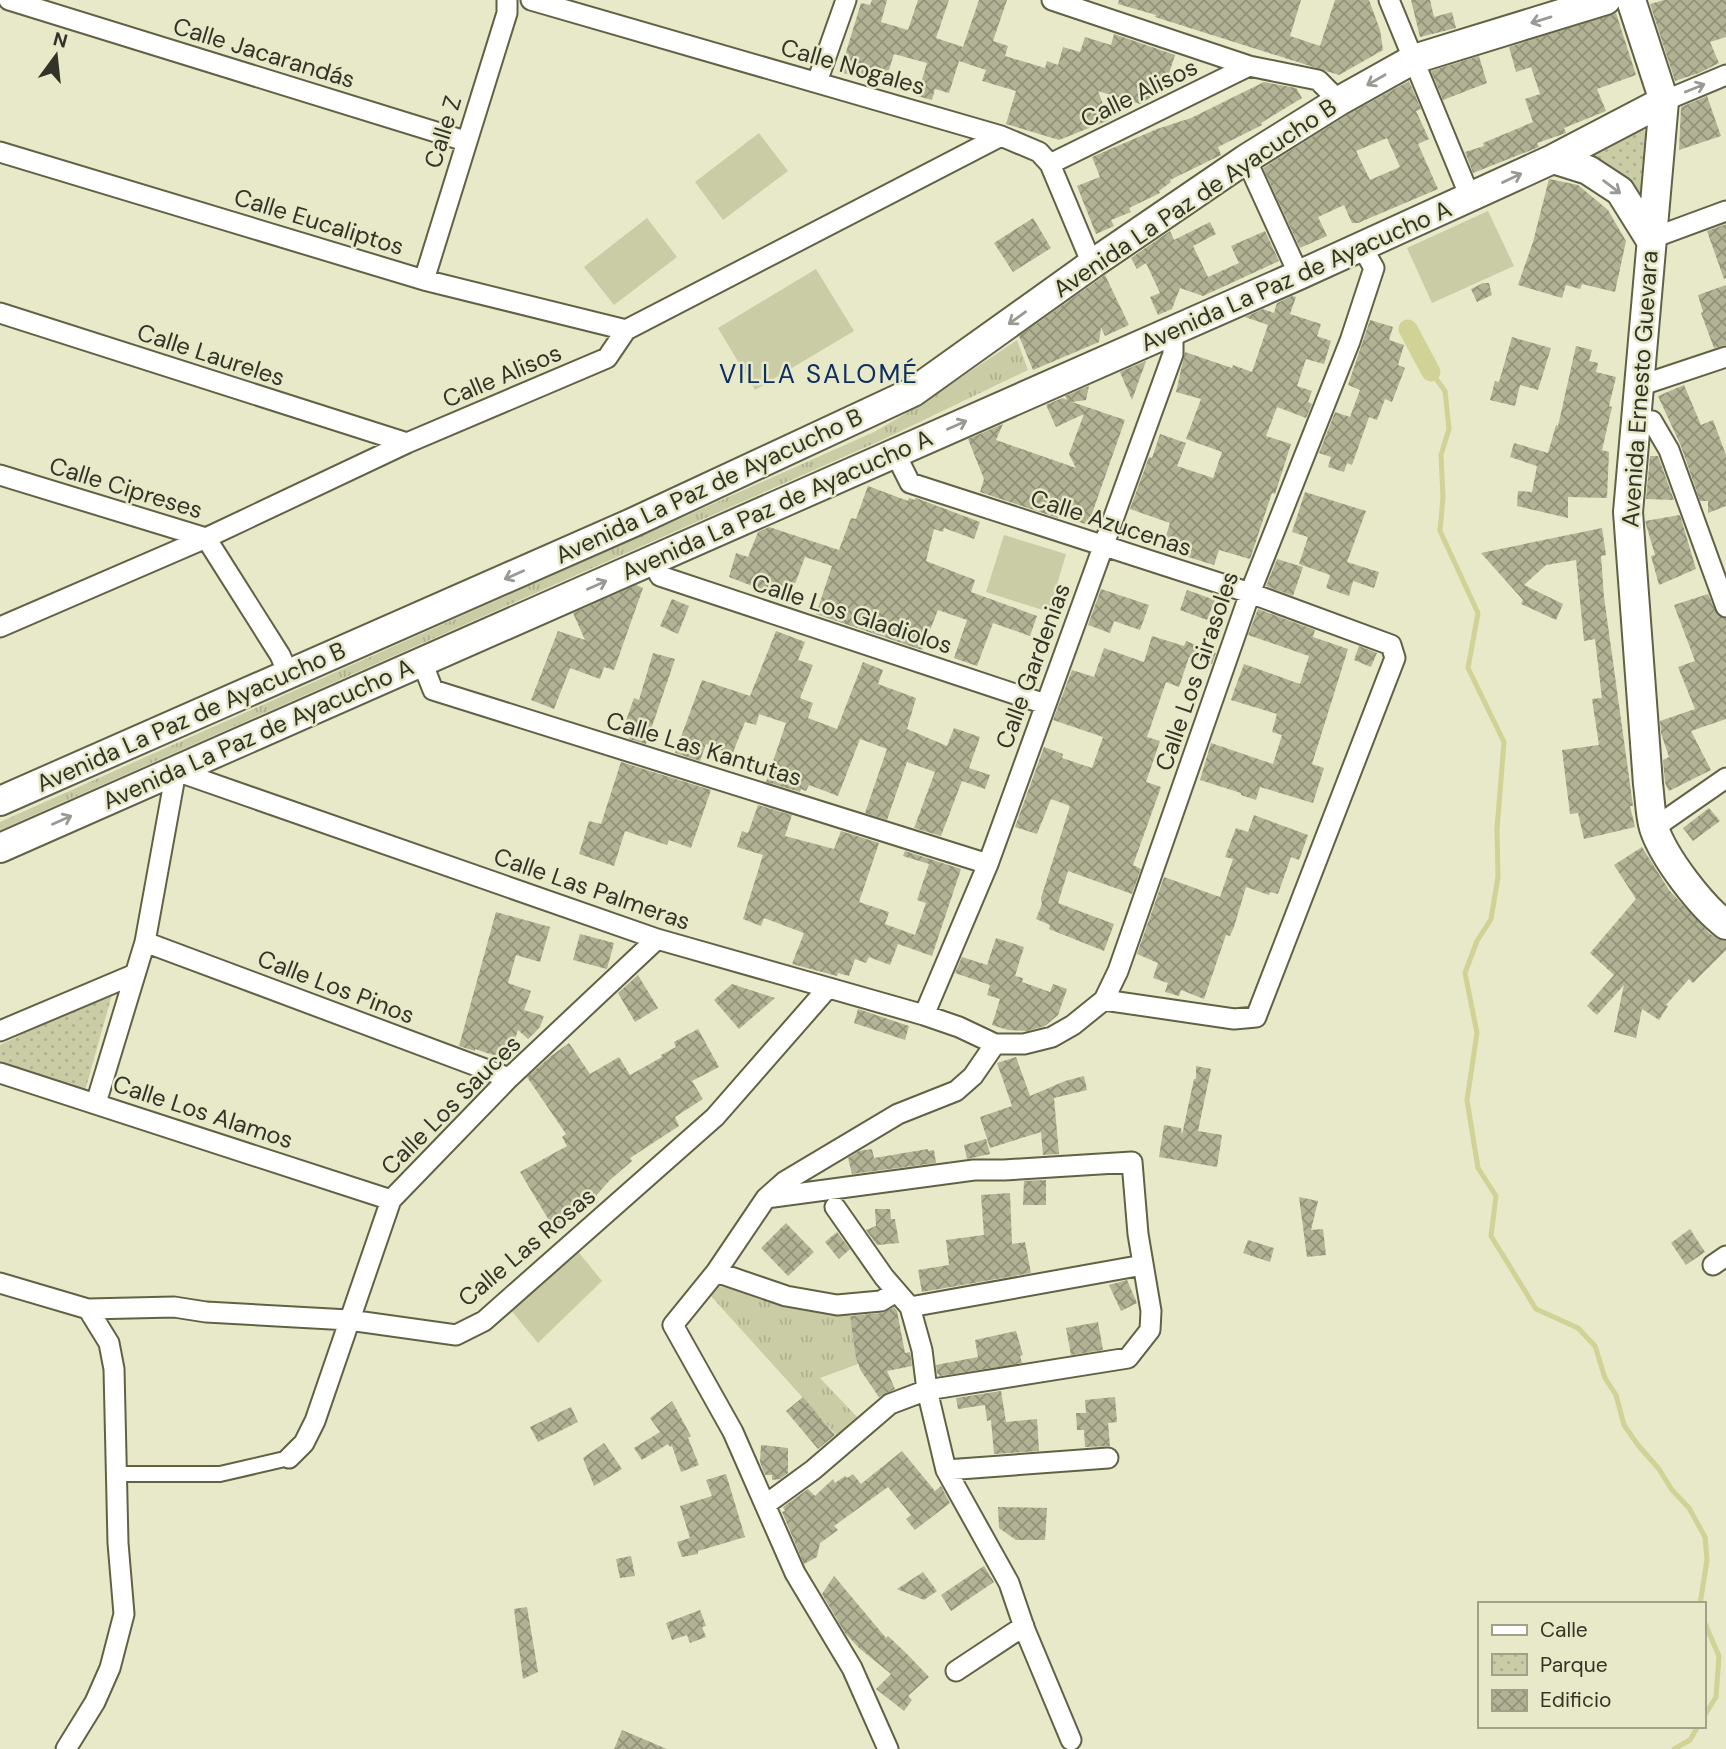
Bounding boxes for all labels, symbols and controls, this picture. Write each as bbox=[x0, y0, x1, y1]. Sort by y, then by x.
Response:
street label: Calle Jacarandás bbox=[169, 10, 359, 95]
one-way arrow bbox=[1530, 15, 1552, 27]
north arrow bbox=[21, 21, 91, 91]
text: N bbox=[50, 26, 70, 54]
street label: Calle Nogales bbox=[777, 31, 929, 102]
street label: Calle Alisos bbox=[1075, 51, 1202, 134]
one-way arrow bbox=[1367, 73, 1387, 87]
one-way arrow bbox=[1684, 81, 1705, 94]
street label: Avenida La Paz de Ayacucho B bbox=[1047, 91, 1343, 304]
street label: Calle Z bbox=[417, 92, 468, 172]
one-way arrow bbox=[1501, 171, 1522, 184]
one-way arrow bbox=[1602, 180, 1621, 194]
street label: Calle Eucaliptos bbox=[230, 181, 408, 262]
street label: Avenida La Paz de Ayacucho A bbox=[1136, 193, 1456, 358]
street label: Avenida Ernesto Guevara bbox=[1614, 249, 1665, 529]
one-way arrow bbox=[1008, 311, 1027, 325]
street label: Calle Laureles bbox=[133, 316, 289, 393]
street label: Calle Alisos bbox=[438, 337, 566, 414]
district label: VILLA SALOMÉ bbox=[719, 357, 919, 391]
street label: Avenida La Paz de Ayacucho B bbox=[550, 401, 867, 571]
one-way arrow bbox=[946, 418, 968, 431]
street label: Avenida La Paz de Ayacucho A bbox=[617, 422, 937, 587]
street label: Calle Cipreses bbox=[46, 449, 207, 526]
street label: Calle Azucenas bbox=[1027, 482, 1196, 563]
street label: Calle Los Gladiolos bbox=[748, 566, 956, 661]
street label: Calle Los Girasoles bbox=[1148, 567, 1245, 775]
one-way arrow bbox=[504, 569, 526, 582]
one-way arrow bbox=[585, 578, 607, 591]
street label: Calle Gardenias bbox=[988, 579, 1077, 753]
street label: Avenida La Paz de Ayacucho B bbox=[31, 634, 350, 799]
street label: Avenida La Paz de Ayacucho A bbox=[98, 651, 418, 816]
street label: Calle Las Kantutas bbox=[602, 704, 806, 793]
one-way arrow bbox=[51, 813, 72, 826]
street label: Calle Las Palmeras bbox=[490, 840, 695, 937]
street label: Calle Los Pinos bbox=[253, 942, 419, 1031]
street label: Calle Los Sauces bbox=[374, 1028, 527, 1181]
street label: Calle Los Alamos bbox=[109, 1068, 297, 1155]
street label: Calle Las Rosas bbox=[452, 1180, 602, 1313]
legend bbox=[1478, 1602, 1705, 1728]
text: Calle bbox=[1540, 1616, 1588, 1644]
text: Parque bbox=[1540, 1651, 1608, 1679]
text: Edificio bbox=[1540, 1686, 1611, 1714]

